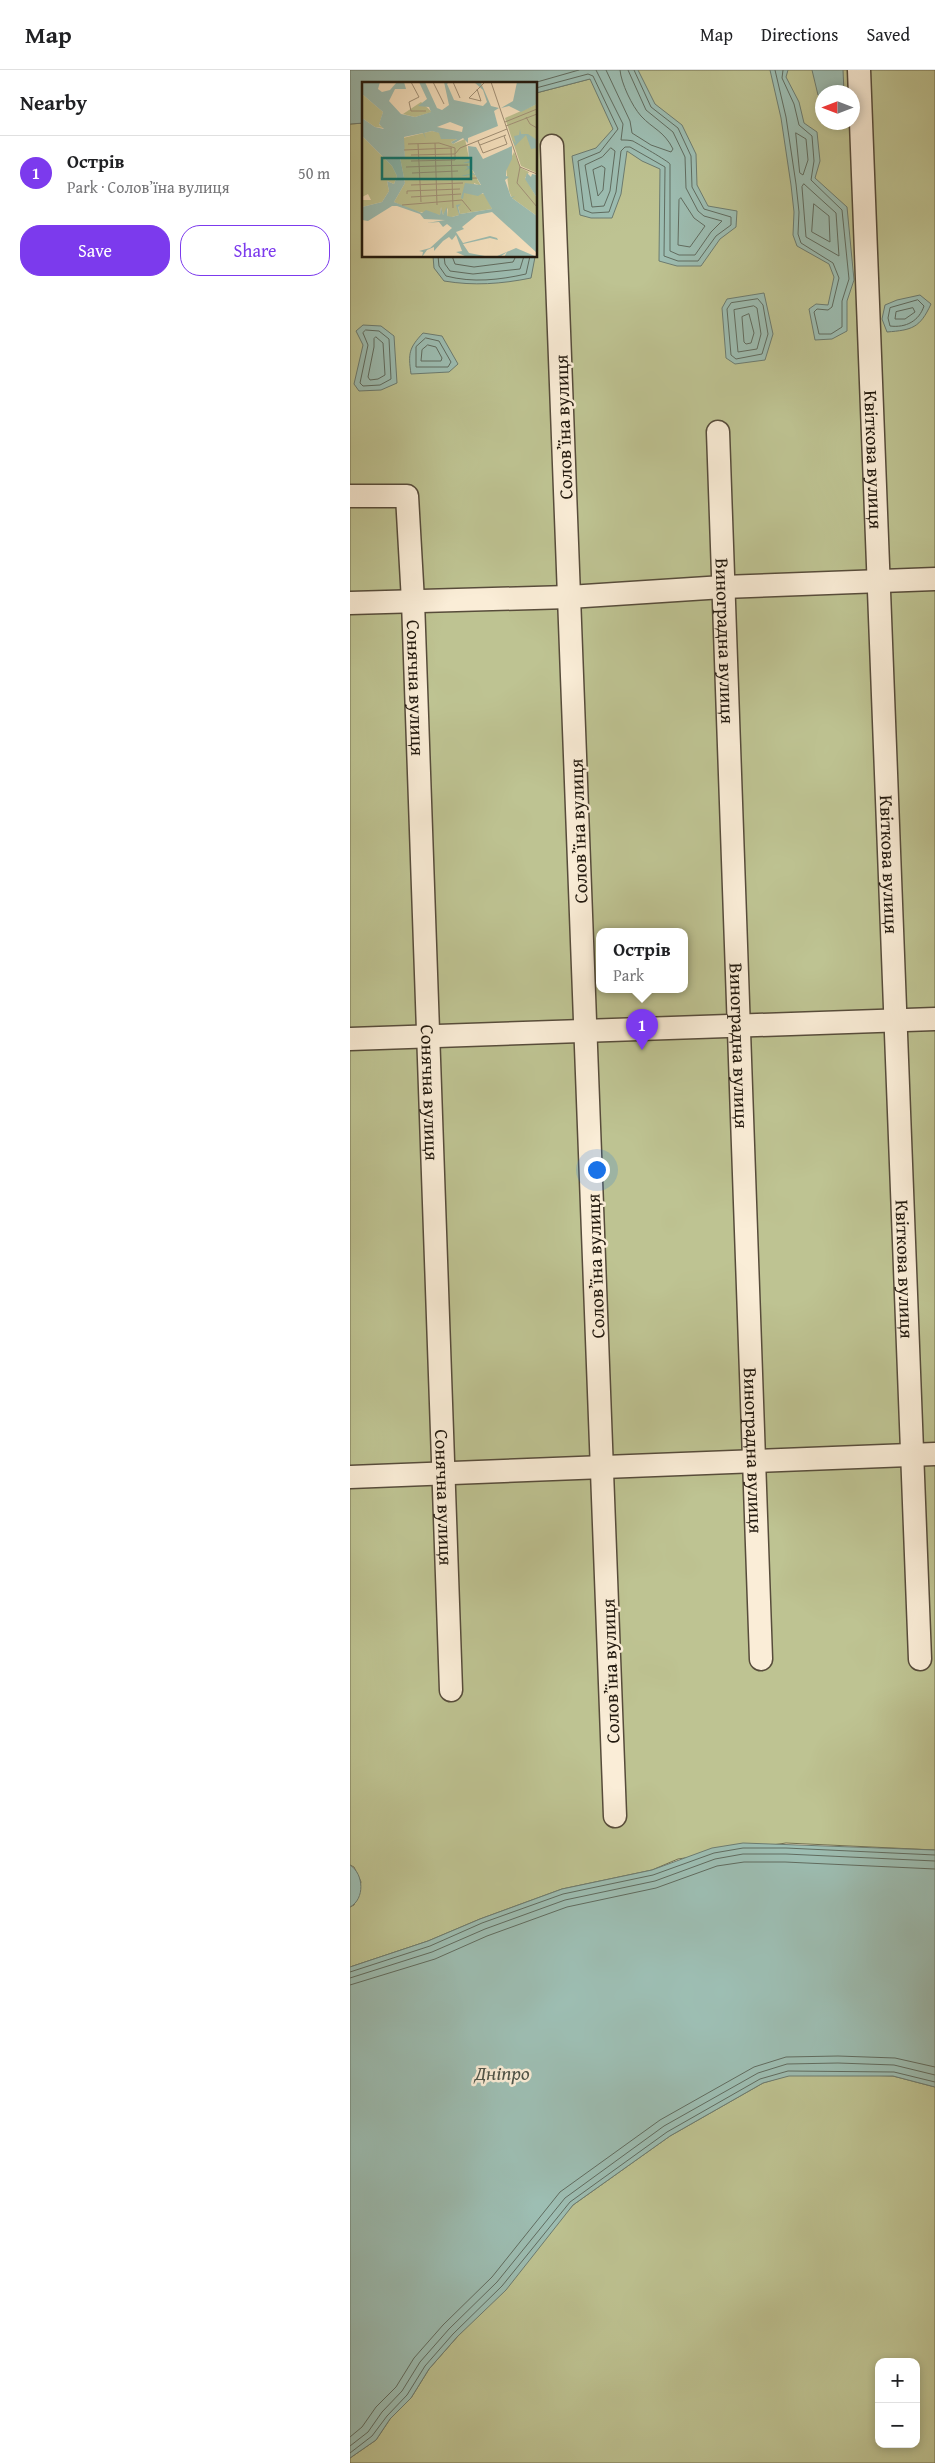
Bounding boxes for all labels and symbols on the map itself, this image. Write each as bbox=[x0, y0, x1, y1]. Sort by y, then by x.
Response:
inset map bbox=[362, 82, 538, 258]
north arrow bbox=[815, 85, 860, 130]
street label: Соловʼїна вулиця bbox=[546, 354, 580, 500]
street label: Квіткова вулиця bbox=[857, 390, 891, 530]
street label: Виноградна вулиця bbox=[708, 557, 742, 725]
street label: Сонячна вулиця bbox=[400, 619, 432, 757]
street label: Соловʼїна вулиця bbox=[561, 758, 595, 904]
street label: Квіткова вулиця bbox=[873, 795, 906, 935]
street label: Виноградна вулиця bbox=[723, 962, 756, 1129]
pin: 1 bbox=[626, 1009, 658, 1050]
street label: Сонячна вулиця bbox=[414, 1024, 447, 1162]
your location bbox=[584, 1157, 610, 1183]
street label: Соловʼїна вулиця bbox=[578, 1193, 612, 1339]
street label: Квіткова вулиця bbox=[888, 1199, 922, 1339]
street label: Виноградна вулиця bbox=[737, 1367, 771, 1534]
street label: Сонячна вулиця bbox=[428, 1429, 461, 1566]
street label: Соловʼїна вулиця bbox=[593, 1598, 627, 1744]
water label: Дніпро bbox=[473, 2058, 530, 2087]

